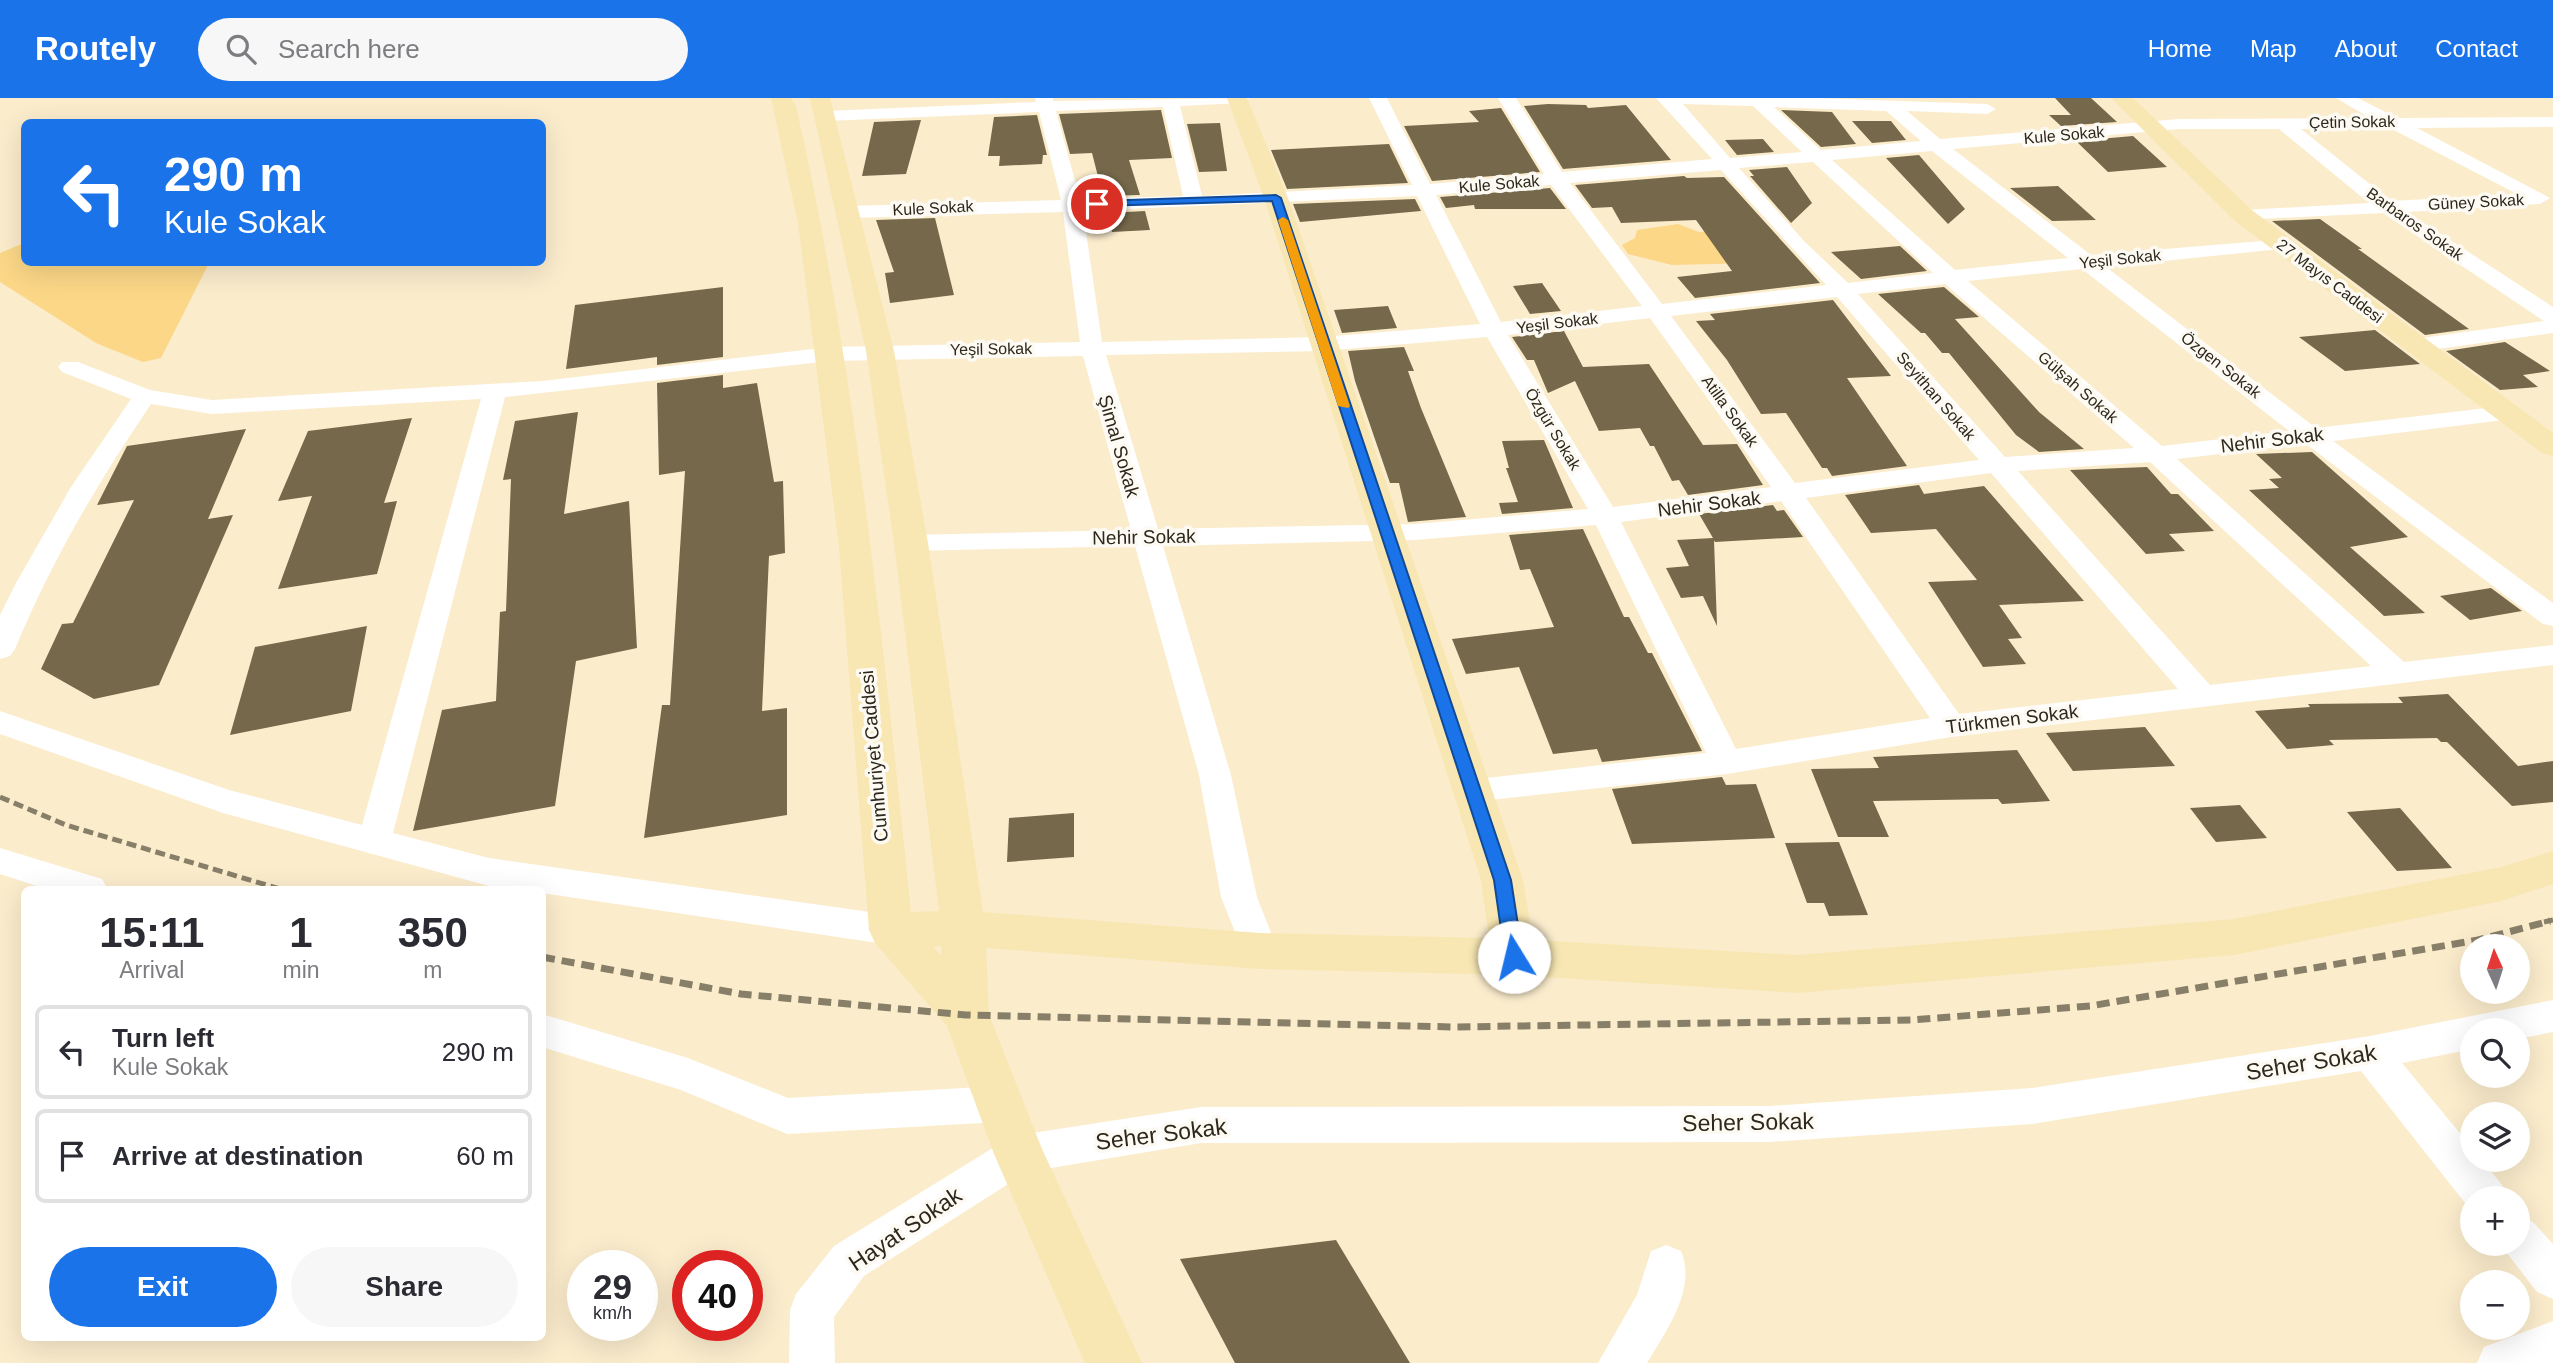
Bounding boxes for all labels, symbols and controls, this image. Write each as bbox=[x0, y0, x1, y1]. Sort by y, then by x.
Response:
search box bbox=[198, 18, 688, 81]
text: Routely bbox=[35, 30, 156, 67]
icon: search bbox=[222, 30, 260, 68]
text: Search here bbox=[278, 34, 420, 64]
text: Home bbox=[2148, 35, 2212, 62]
text: Map bbox=[2250, 35, 2297, 62]
text: About bbox=[2335, 35, 2397, 62]
text: Contact bbox=[2435, 35, 2518, 62]
street label: Çetin Sokak bbox=[2309, 113, 2396, 131]
street label: Kule Sokak bbox=[2023, 123, 2106, 147]
icon: left bbox=[49, 147, 140, 238]
text: 290 m bbox=[164, 147, 303, 201]
street label: Kule Sokak bbox=[1458, 172, 1541, 196]
pin bbox=[1067, 174, 1127, 234]
street label: Barbaros Sokak bbox=[2363, 184, 2467, 264]
icon: arrive bbox=[1078, 185, 1116, 223]
street label: Güney Sokak bbox=[2428, 191, 2525, 213]
street label: Kule Sokak bbox=[892, 197, 975, 219]
text: Kule Sokak bbox=[164, 204, 326, 240]
street label: 27 Mayıs Caddesi bbox=[2274, 236, 2386, 326]
street label: Yeşil Sokak bbox=[2078, 246, 2163, 272]
street label: Yeşil Sokak bbox=[1515, 309, 1600, 336]
street label: Özgen Sokak bbox=[2178, 329, 2265, 402]
street label: Yeşil Sokak bbox=[950, 340, 1033, 358]
street label: Seyithan Sokak bbox=[1893, 348, 1980, 444]
street label: Gülşah Sokak bbox=[2035, 348, 2122, 427]
street label: Atilla Sokak bbox=[1699, 372, 1762, 451]
street label: Özgür Sokak bbox=[1522, 385, 1585, 474]
street label: Şimal Sokak bbox=[1094, 392, 1144, 500]
street label: Nehir Sokak bbox=[2219, 423, 2325, 457]
street label: Nehir Sokak bbox=[1656, 487, 1762, 521]
street label: Nehir Sokak bbox=[1092, 526, 1196, 548]
street label: Cumhuriyet Caddesi bbox=[856, 669, 892, 843]
street label: Türkmen Sokak bbox=[1945, 700, 2080, 738]
text: 15:11 bbox=[99, 909, 204, 956]
text: 1 bbox=[289, 909, 313, 956]
text: 350 bbox=[398, 909, 468, 956]
position arrow bbox=[1477, 920, 1551, 994]
north arrow bbox=[2460, 934, 2530, 1004]
map controls bbox=[2460, 934, 2530, 1340]
text: Arrival bbox=[119, 957, 184, 983]
text: min bbox=[282, 957, 320, 983]
text: m bbox=[423, 957, 442, 983]
button: search bbox=[2460, 1018, 2530, 1088]
text: Turn left bbox=[112, 1023, 214, 1053]
icon: left bbox=[53, 1033, 91, 1071]
text: 290 m bbox=[442, 1037, 514, 1067]
street label: Seher Sokak bbox=[2244, 1039, 2379, 1085]
text: Kule Sokak bbox=[112, 1054, 228, 1080]
button: layers bbox=[2460, 1102, 2530, 1172]
street label: Seher Sokak bbox=[1682, 1108, 1815, 1136]
street label: Seher Sokak bbox=[1094, 1113, 1228, 1155]
icon: arrive bbox=[53, 1137, 91, 1175]
text: Arrive at destination bbox=[112, 1141, 363, 1171]
text: 60 m bbox=[456, 1141, 514, 1171]
street label: Hayat Sokak bbox=[844, 1181, 967, 1276]
button: + bbox=[2460, 1186, 2530, 1256]
button: Exit bbox=[49, 1247, 277, 1327]
button: Share bbox=[291, 1247, 518, 1327]
speed limit sign: 40 bbox=[672, 1250, 763, 1341]
text: 29 bbox=[593, 1267, 632, 1306]
button: − bbox=[2460, 1270, 2530, 1340]
text: km/h bbox=[593, 1303, 632, 1323]

